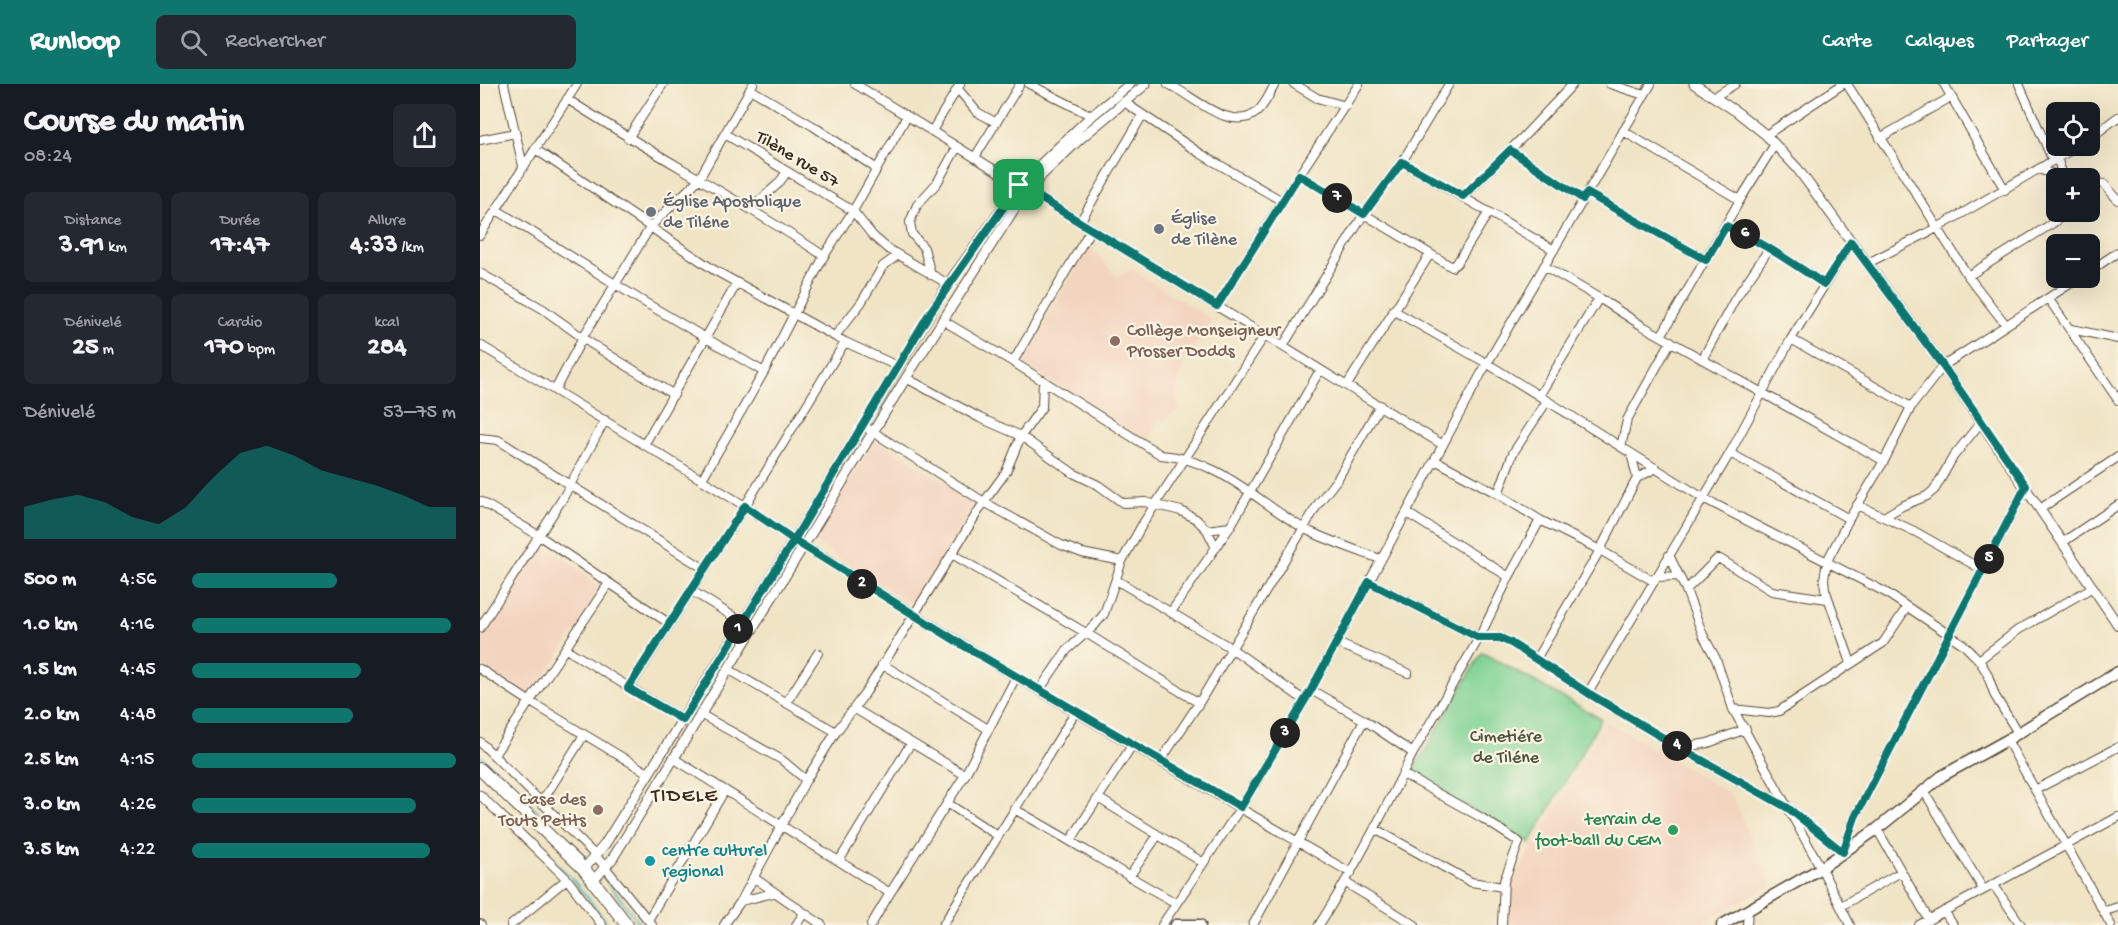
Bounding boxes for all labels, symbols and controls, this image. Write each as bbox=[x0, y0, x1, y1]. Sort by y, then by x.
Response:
search box bbox=[156, 15, 576, 69]
text: Runloop bbox=[30, 26, 120, 59]
icon: search bbox=[177, 26, 210, 59]
text: Rechercher bbox=[225, 29, 325, 55]
text: Carte bbox=[1822, 30, 1872, 55]
text: Calques bbox=[1905, 30, 1974, 55]
text: Partager bbox=[2007, 30, 2088, 55]
map controls bbox=[2046, 102, 2100, 288]
button: locate bbox=[2046, 102, 2100, 156]
text: Course du matin bbox=[24, 104, 244, 142]
button: share bbox=[393, 104, 456, 167]
street label: Tilène rue 57 bbox=[751, 126, 843, 193]
text: 08:24 bbox=[24, 146, 72, 169]
pin bbox=[993, 159, 1044, 210]
icon: arrive bbox=[1002, 168, 1035, 201]
button: + bbox=[2046, 168, 2100, 222]
pin: 7 bbox=[1322, 183, 1352, 213]
text: 7 bbox=[1333, 188, 1341, 207]
place label: Église Apostolique de Tiléne bbox=[663, 192, 802, 234]
marker: Église Apostolique de Tiléne bbox=[644, 205, 658, 219]
place label: Église de Tilène bbox=[1171, 209, 1238, 251]
text: Distance bbox=[65, 212, 121, 231]
text: Durée bbox=[220, 212, 260, 231]
text: Allure bbox=[368, 212, 406, 231]
pin: 6 bbox=[1730, 219, 1760, 249]
marker: Église de Tilène bbox=[1152, 222, 1166, 236]
text: 6 bbox=[1741, 224, 1749, 243]
text: 3.91 bbox=[59, 231, 104, 262]
text: 17:47 bbox=[211, 231, 269, 262]
text: 4:33 bbox=[350, 231, 398, 262]
button: − bbox=[2046, 234, 2100, 288]
text: km bbox=[104, 239, 127, 258]
text: /km bbox=[398, 239, 424, 258]
text: Dénivelé bbox=[65, 314, 121, 333]
text: Cardio bbox=[218, 314, 262, 333]
text: kcal bbox=[375, 314, 399, 333]
place label: Collège Monseigneur Prosser Dodds bbox=[1126, 321, 1282, 363]
text: 25 bbox=[72, 333, 99, 364]
text: 170 bbox=[205, 333, 244, 364]
text: 284 bbox=[367, 333, 407, 364]
marker: Collège Monseigneur Prosser Dodds bbox=[1108, 334, 1122, 348]
text: m bbox=[99, 341, 114, 360]
text: bpm bbox=[244, 341, 275, 360]
text: Dénivelé bbox=[24, 402, 95, 425]
text: 53–75 m bbox=[383, 402, 456, 425]
pin: 5 bbox=[1974, 544, 2004, 574]
text: 5 bbox=[1985, 549, 1993, 568]
text: 500 m bbox=[24, 569, 76, 592]
text: 4:56 bbox=[120, 569, 156, 592]
pin: 2 bbox=[847, 569, 877, 599]
text: 2 bbox=[858, 574, 866, 593]
text: 1.0 km bbox=[24, 614, 78, 637]
text: 4:16 bbox=[120, 614, 154, 637]
pin: 1 bbox=[723, 614, 753, 644]
text: 1 bbox=[735, 619, 741, 638]
text: 1.5 km bbox=[24, 659, 77, 682]
text: 4:45 bbox=[120, 659, 156, 682]
text: 2.0 km bbox=[24, 704, 79, 727]
text: 4:48 bbox=[120, 704, 156, 727]
pin: 3 bbox=[1270, 718, 1300, 748]
text: 3 bbox=[1281, 723, 1289, 742]
park label: Cimetiére de Tiléne bbox=[1470, 727, 1543, 769]
pin: 4 bbox=[1662, 731, 1692, 761]
text: 4 bbox=[1673, 736, 1681, 755]
text: 2.5 km bbox=[24, 749, 78, 772]
text: 4:15 bbox=[120, 749, 154, 772]
district label: TIDELE bbox=[651, 786, 718, 809]
place label: Case des Touts Petits bbox=[498, 790, 587, 832]
text: 3.0 km bbox=[24, 794, 80, 817]
text: 4:26 bbox=[120, 794, 156, 817]
marker: Case des Touts Petits bbox=[591, 803, 605, 817]
place label: terrain de foot-ball du CEM bbox=[1534, 810, 1662, 852]
marker: terrain de foot-ball du CEM bbox=[1666, 823, 1680, 837]
text: 3.5 km bbox=[24, 839, 79, 862]
text: 4:22 bbox=[120, 839, 155, 862]
place label: centre culturel regional bbox=[662, 841, 767, 883]
marker: centre culturel regional bbox=[643, 854, 657, 868]

